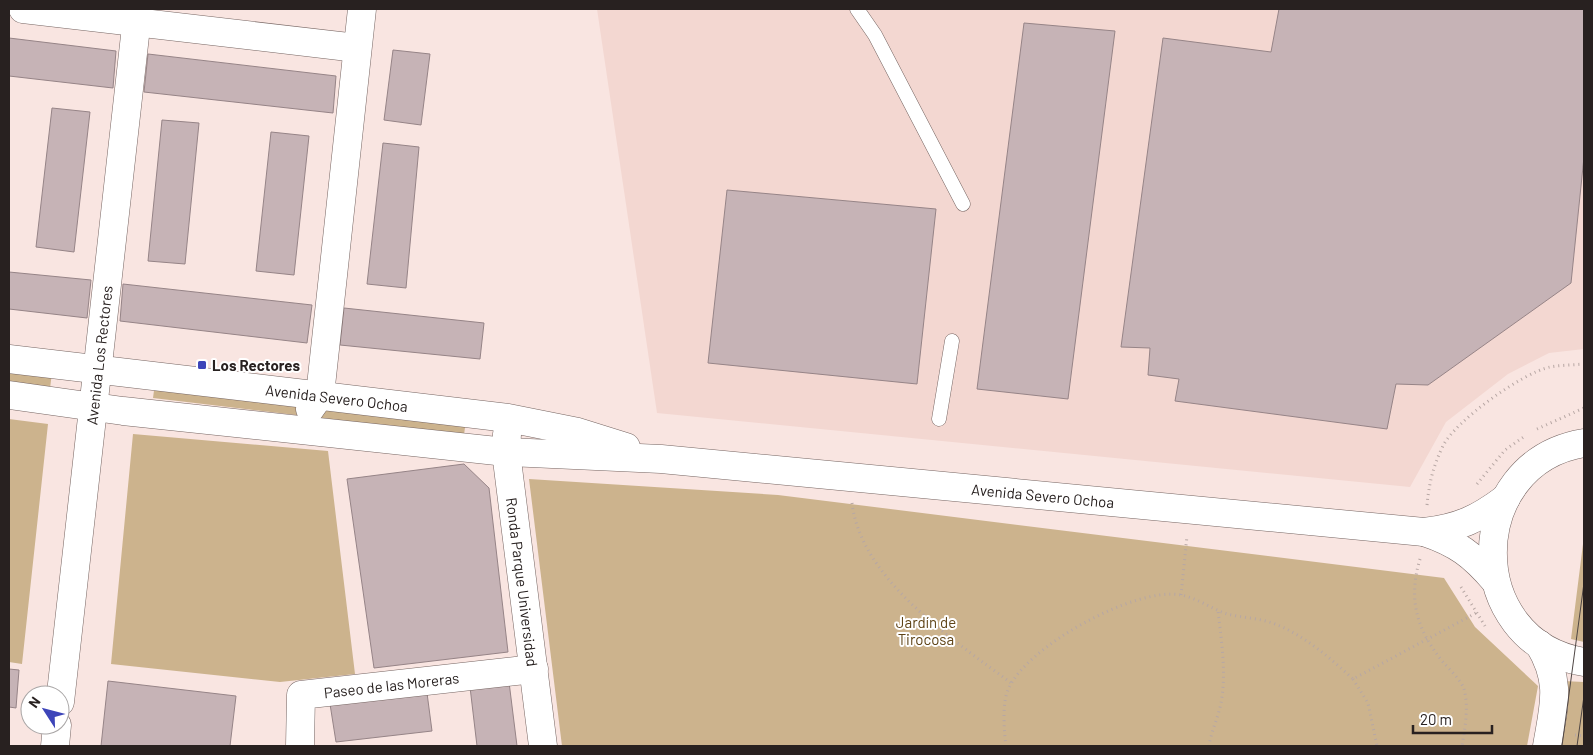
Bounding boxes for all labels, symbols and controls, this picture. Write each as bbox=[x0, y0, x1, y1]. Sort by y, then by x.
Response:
street label: Avenida Los Rectores bbox=[82, 285, 116, 426]
place label: Los Rectores bbox=[212, 356, 300, 374]
marker: Los Rectores bbox=[196, 359, 208, 371]
street label: Avenida Severo Ochoa bbox=[264, 380, 409, 415]
street label: Avenida Severo Ochoa bbox=[971, 480, 1115, 511]
street label: Ronda Parque Universidad bbox=[503, 496, 542, 668]
park label: Jardín de Tirocosa bbox=[896, 613, 956, 648]
street label: Paseo de las Moreras bbox=[323, 668, 460, 701]
north arrow bbox=[20, 685, 70, 735]
text: N bbox=[24, 693, 44, 711]
scale bar bbox=[1413, 702, 1492, 734]
text: 20 m bbox=[1420, 710, 1452, 728]

